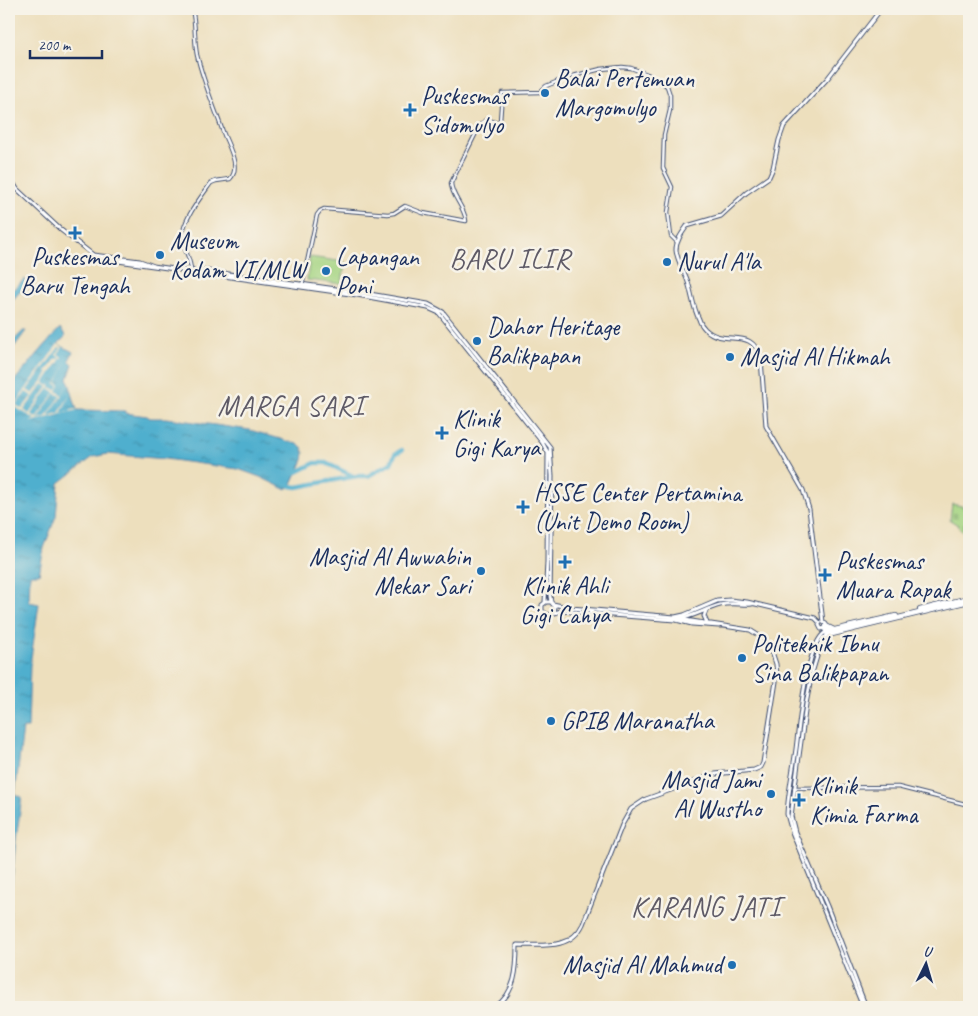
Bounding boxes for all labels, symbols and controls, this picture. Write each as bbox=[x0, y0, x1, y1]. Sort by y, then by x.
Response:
scale bar bbox=[30, 28, 102, 60]
text: 200 m bbox=[38, 36, 72, 55]
place label: Balai Pertemuan Margomulyo bbox=[555, 63, 695, 124]
place label: Puskesmas Sidomulyo bbox=[421, 80, 511, 141]
marker: Balai Pertemuan Margomulyo bbox=[539, 87, 551, 99]
marker: Puskesmas Sidomulyo bbox=[403, 103, 417, 117]
place label: Museum Kodam VI/MLW bbox=[170, 225, 309, 286]
marker: Puskesmas Baru Tengah bbox=[68, 226, 82, 240]
place label: Puskesmas Baru Tengah bbox=[20, 241, 131, 302]
place label: Lapangan Poni bbox=[336, 241, 419, 302]
district label: BARU ILIR bbox=[449, 241, 573, 276]
place label: Nurul A'la bbox=[677, 246, 762, 278]
marker: Museum Kodam VI/MLW bbox=[154, 249, 166, 261]
marker: Nurul A'la bbox=[661, 256, 673, 268]
marker: Lapangan Poni bbox=[320, 265, 332, 277]
place label: Dahor Heritage Balikpapan bbox=[487, 311, 621, 372]
marker: Dahor Heritage Balikpapan bbox=[471, 335, 483, 347]
place label: Masjid Al Hikmah bbox=[740, 341, 891, 373]
marker: Masjid Al Hikmah bbox=[724, 351, 736, 363]
district label: MARGA SARI bbox=[218, 388, 369, 423]
place label: Klinik Gigi Karya bbox=[453, 403, 542, 464]
marker: Klinik Gigi Karya bbox=[435, 426, 449, 440]
place label: HSSE Center Pertamina (Unit Demo Room) bbox=[534, 477, 744, 538]
marker: HSSE Center Pertamina (Unit Demo Room) bbox=[516, 500, 530, 514]
place label: Masjid Al Awwabin Mekar Sari bbox=[309, 541, 474, 602]
place label: Puskesmas Muara Rapak bbox=[836, 545, 952, 606]
marker: Klinik Ahli Gigi Cahya bbox=[558, 555, 572, 569]
marker: Masjid Al Awwabin Mekar Sari bbox=[475, 565, 487, 577]
marker: Puskesmas Muara Rapak bbox=[818, 568, 832, 582]
place label: Klinik Ahli Gigi Cahya bbox=[520, 570, 612, 631]
place label: Politeknik Ibnu Sina Balikpapan bbox=[752, 628, 890, 689]
marker: Politeknik Ibnu Sina Balikpapan bbox=[736, 652, 748, 664]
place label: GPIB Maranatha bbox=[561, 705, 716, 737]
marker: GPIB Maranatha bbox=[545, 715, 557, 727]
place label: Masjid Jami Al Wustho bbox=[661, 764, 764, 825]
place label: Klinik Kimia Farma bbox=[810, 770, 919, 831]
marker: Masjid Jami Al Wustho bbox=[765, 788, 777, 800]
marker: Klinik Kimia Farma bbox=[792, 793, 806, 807]
district label: KARANG JATI bbox=[631, 889, 786, 924]
north arrow bbox=[900, 938, 950, 988]
text: U bbox=[923, 943, 934, 961]
place label: Masjid Al Mahmud bbox=[563, 949, 726, 981]
marker: Masjid Al Mahmud bbox=[726, 959, 738, 971]

